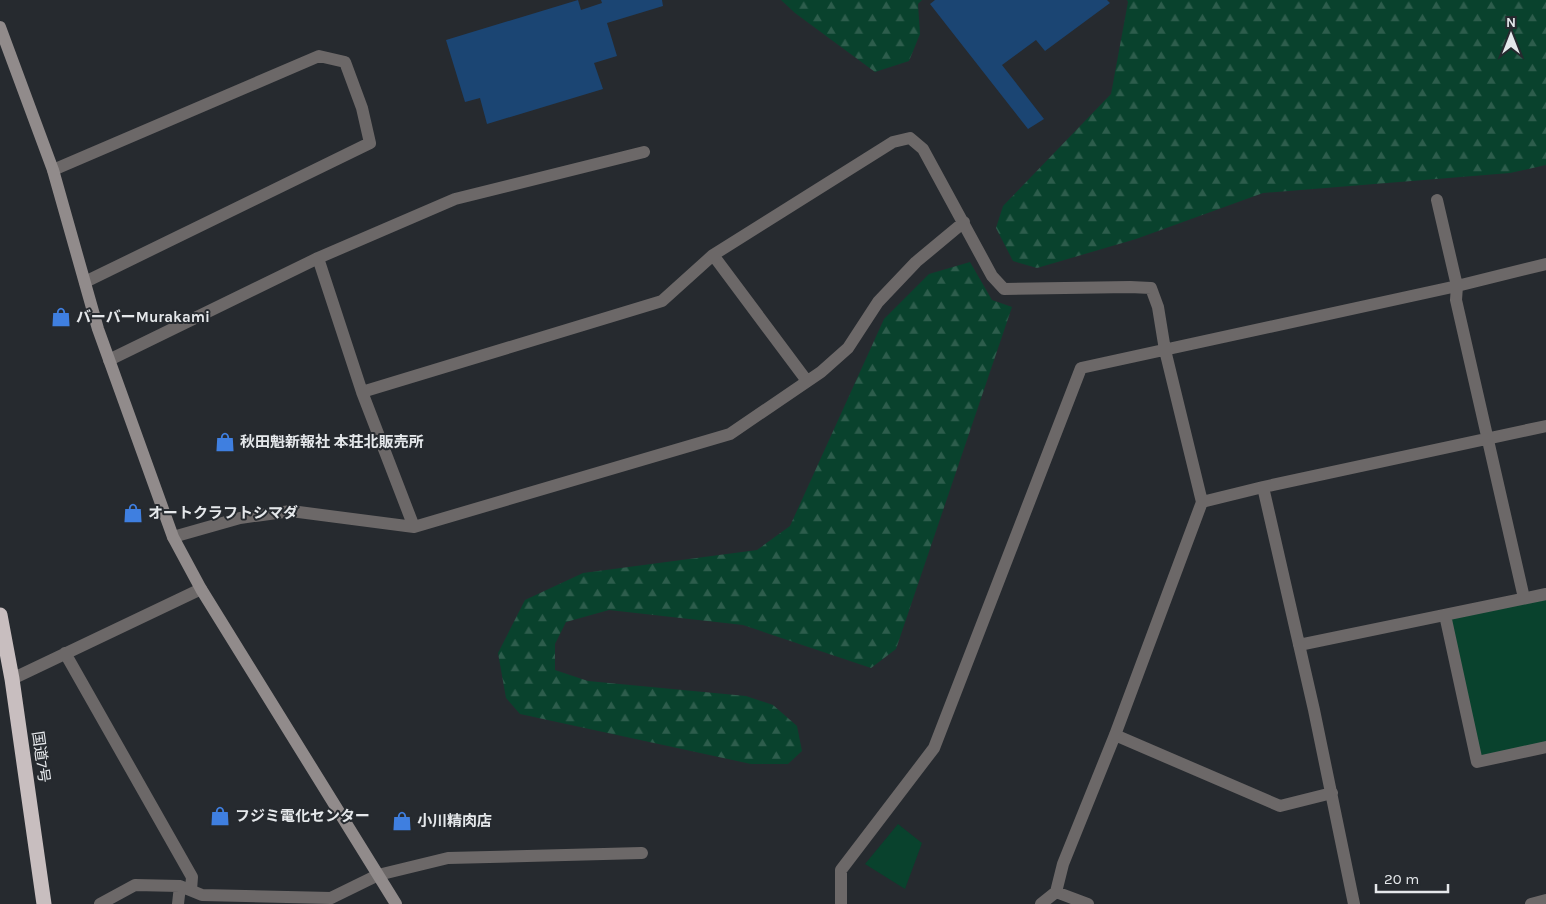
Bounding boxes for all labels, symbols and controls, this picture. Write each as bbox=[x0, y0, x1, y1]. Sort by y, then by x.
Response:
north arrow bbox=[1486, 10, 1536, 60]
text: N bbox=[1506, 14, 1516, 31]
shop icon: バーバーMurakami bbox=[50, 306, 72, 328]
place label: バーバーMurakami bbox=[76, 308, 210, 326]
shop icon: 秋田魁新報社 本荘北販売所 bbox=[214, 431, 236, 453]
place label: 秋田魁新報社 本荘北販売所 bbox=[240, 433, 424, 451]
shop icon: オートクラフトシマダ bbox=[122, 502, 144, 524]
place label: オートクラフトシマダ bbox=[148, 504, 298, 522]
street label: 国道7号 bbox=[28, 730, 54, 784]
shop icon: フジミ電化センター bbox=[209, 805, 231, 827]
place label: フジミ電化センター bbox=[235, 807, 370, 825]
shop icon: 小川精肉店 bbox=[391, 810, 413, 832]
place label: 小川精肉店 bbox=[417, 812, 492, 830]
scale bar bbox=[1376, 862, 1448, 894]
text: 20 m bbox=[1384, 870, 1419, 888]

